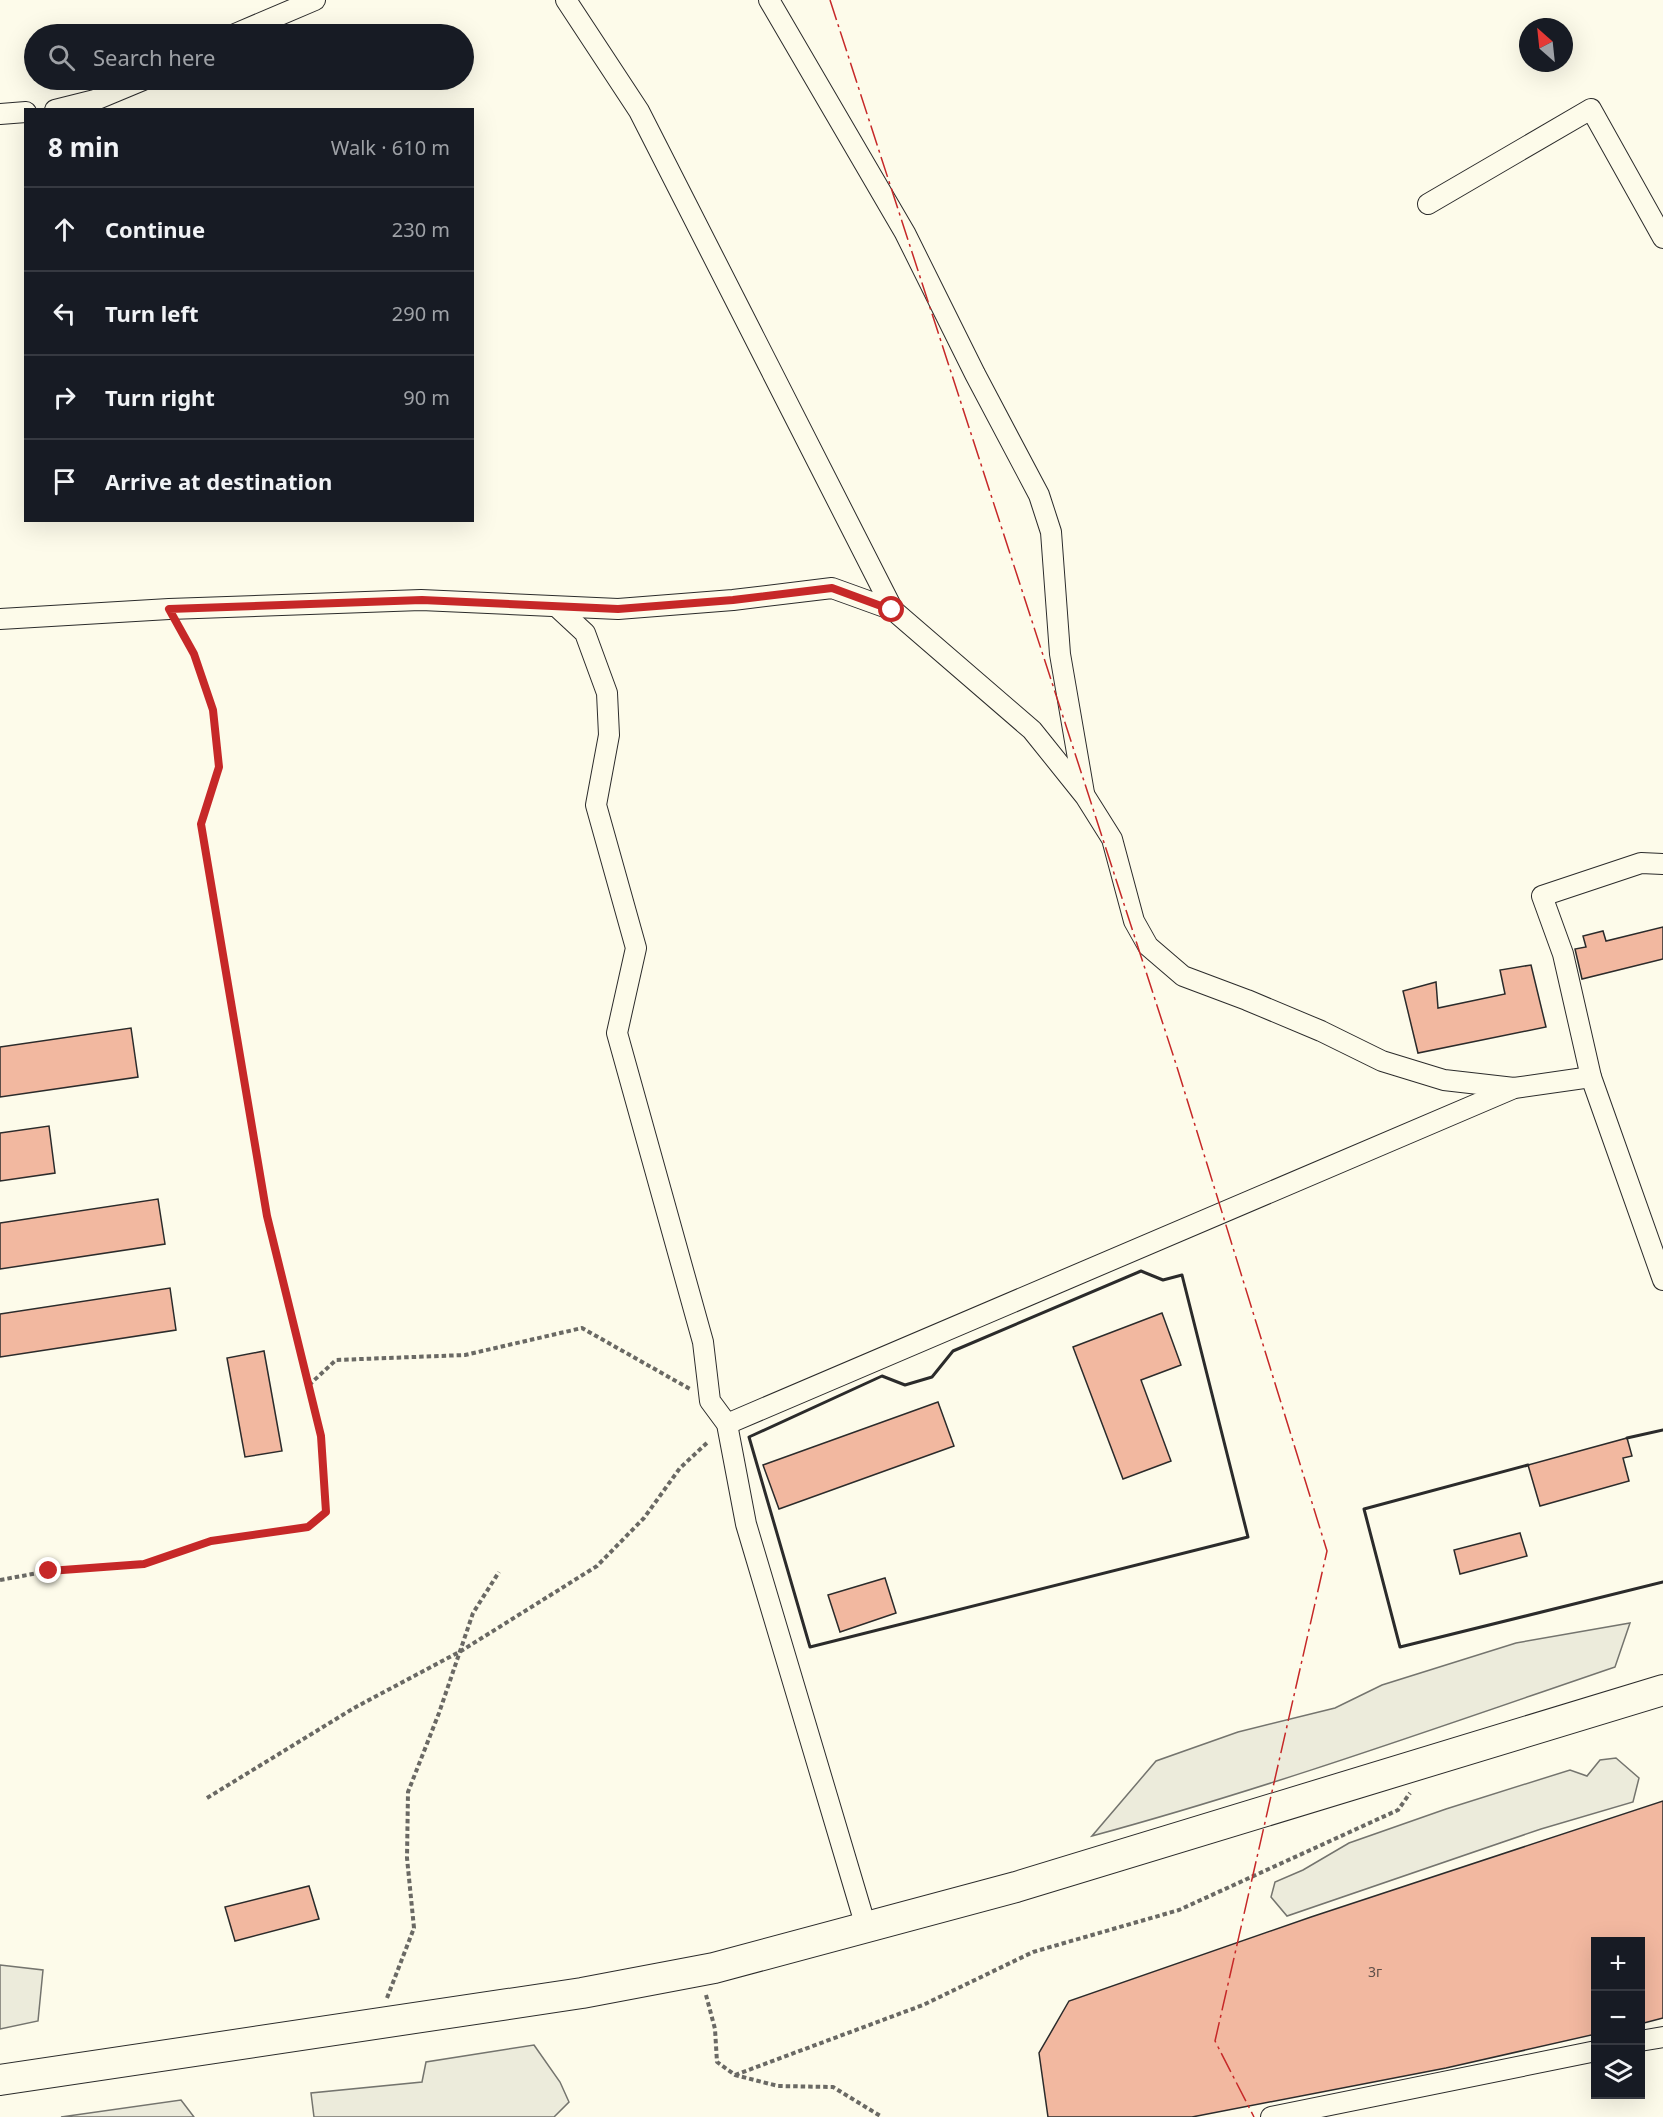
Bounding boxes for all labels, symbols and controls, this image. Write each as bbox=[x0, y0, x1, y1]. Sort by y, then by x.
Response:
north arrow bbox=[1519, 18, 1573, 72]
search box bbox=[24, 24, 474, 90]
icon: search bbox=[45, 41, 78, 74]
text: Search here bbox=[93, 42, 215, 72]
text: 8 min bbox=[48, 129, 120, 165]
text: Walk · 610 m bbox=[331, 134, 450, 161]
icon: ahead bbox=[48, 213, 81, 246]
text: Continue bbox=[105, 214, 205, 244]
text: 230 m bbox=[392, 216, 450, 243]
icon: left bbox=[48, 297, 81, 330]
text: Turn left bbox=[105, 298, 199, 328]
text: 290 m bbox=[392, 300, 450, 327]
icon: right bbox=[48, 381, 81, 414]
text: Turn right bbox=[105, 382, 215, 412]
text: 90 m bbox=[403, 384, 450, 411]
icon: arrive bbox=[48, 465, 81, 498]
text: Arrive at destination bbox=[105, 466, 332, 496]
route start bbox=[878, 596, 904, 622]
route end bbox=[35, 1557, 61, 1583]
map controls bbox=[1591, 1937, 1645, 2099]
button: + bbox=[1591, 1937, 1645, 1991]
house number: 3г bbox=[1368, 1962, 1382, 1981]
button: − bbox=[1591, 1991, 1645, 2045]
button: layers bbox=[1591, 2045, 1645, 2099]

